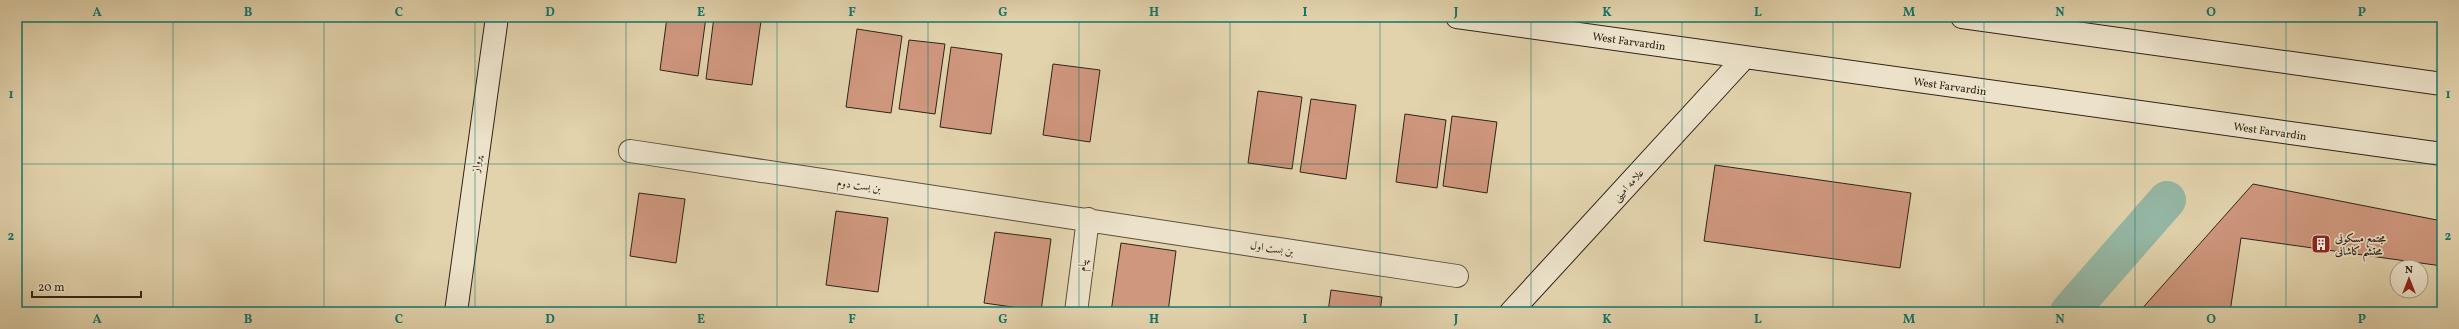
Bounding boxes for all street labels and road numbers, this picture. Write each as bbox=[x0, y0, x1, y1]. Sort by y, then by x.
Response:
street label: West Farvardin bbox=[1591, 30, 1667, 55]
street label: West Farvardin bbox=[1912, 75, 1988, 100]
street label: West Farvardin bbox=[2232, 120, 2308, 145]
street label: پرواز bbox=[469, 154, 486, 174]
street label: علامه امینی bbox=[1610, 166, 1648, 206]
street label: بن بست دوم bbox=[836, 176, 882, 198]
street label: بن بست اول bbox=[1249, 239, 1294, 260]
street label: پیام bbox=[1075, 258, 1093, 272]

